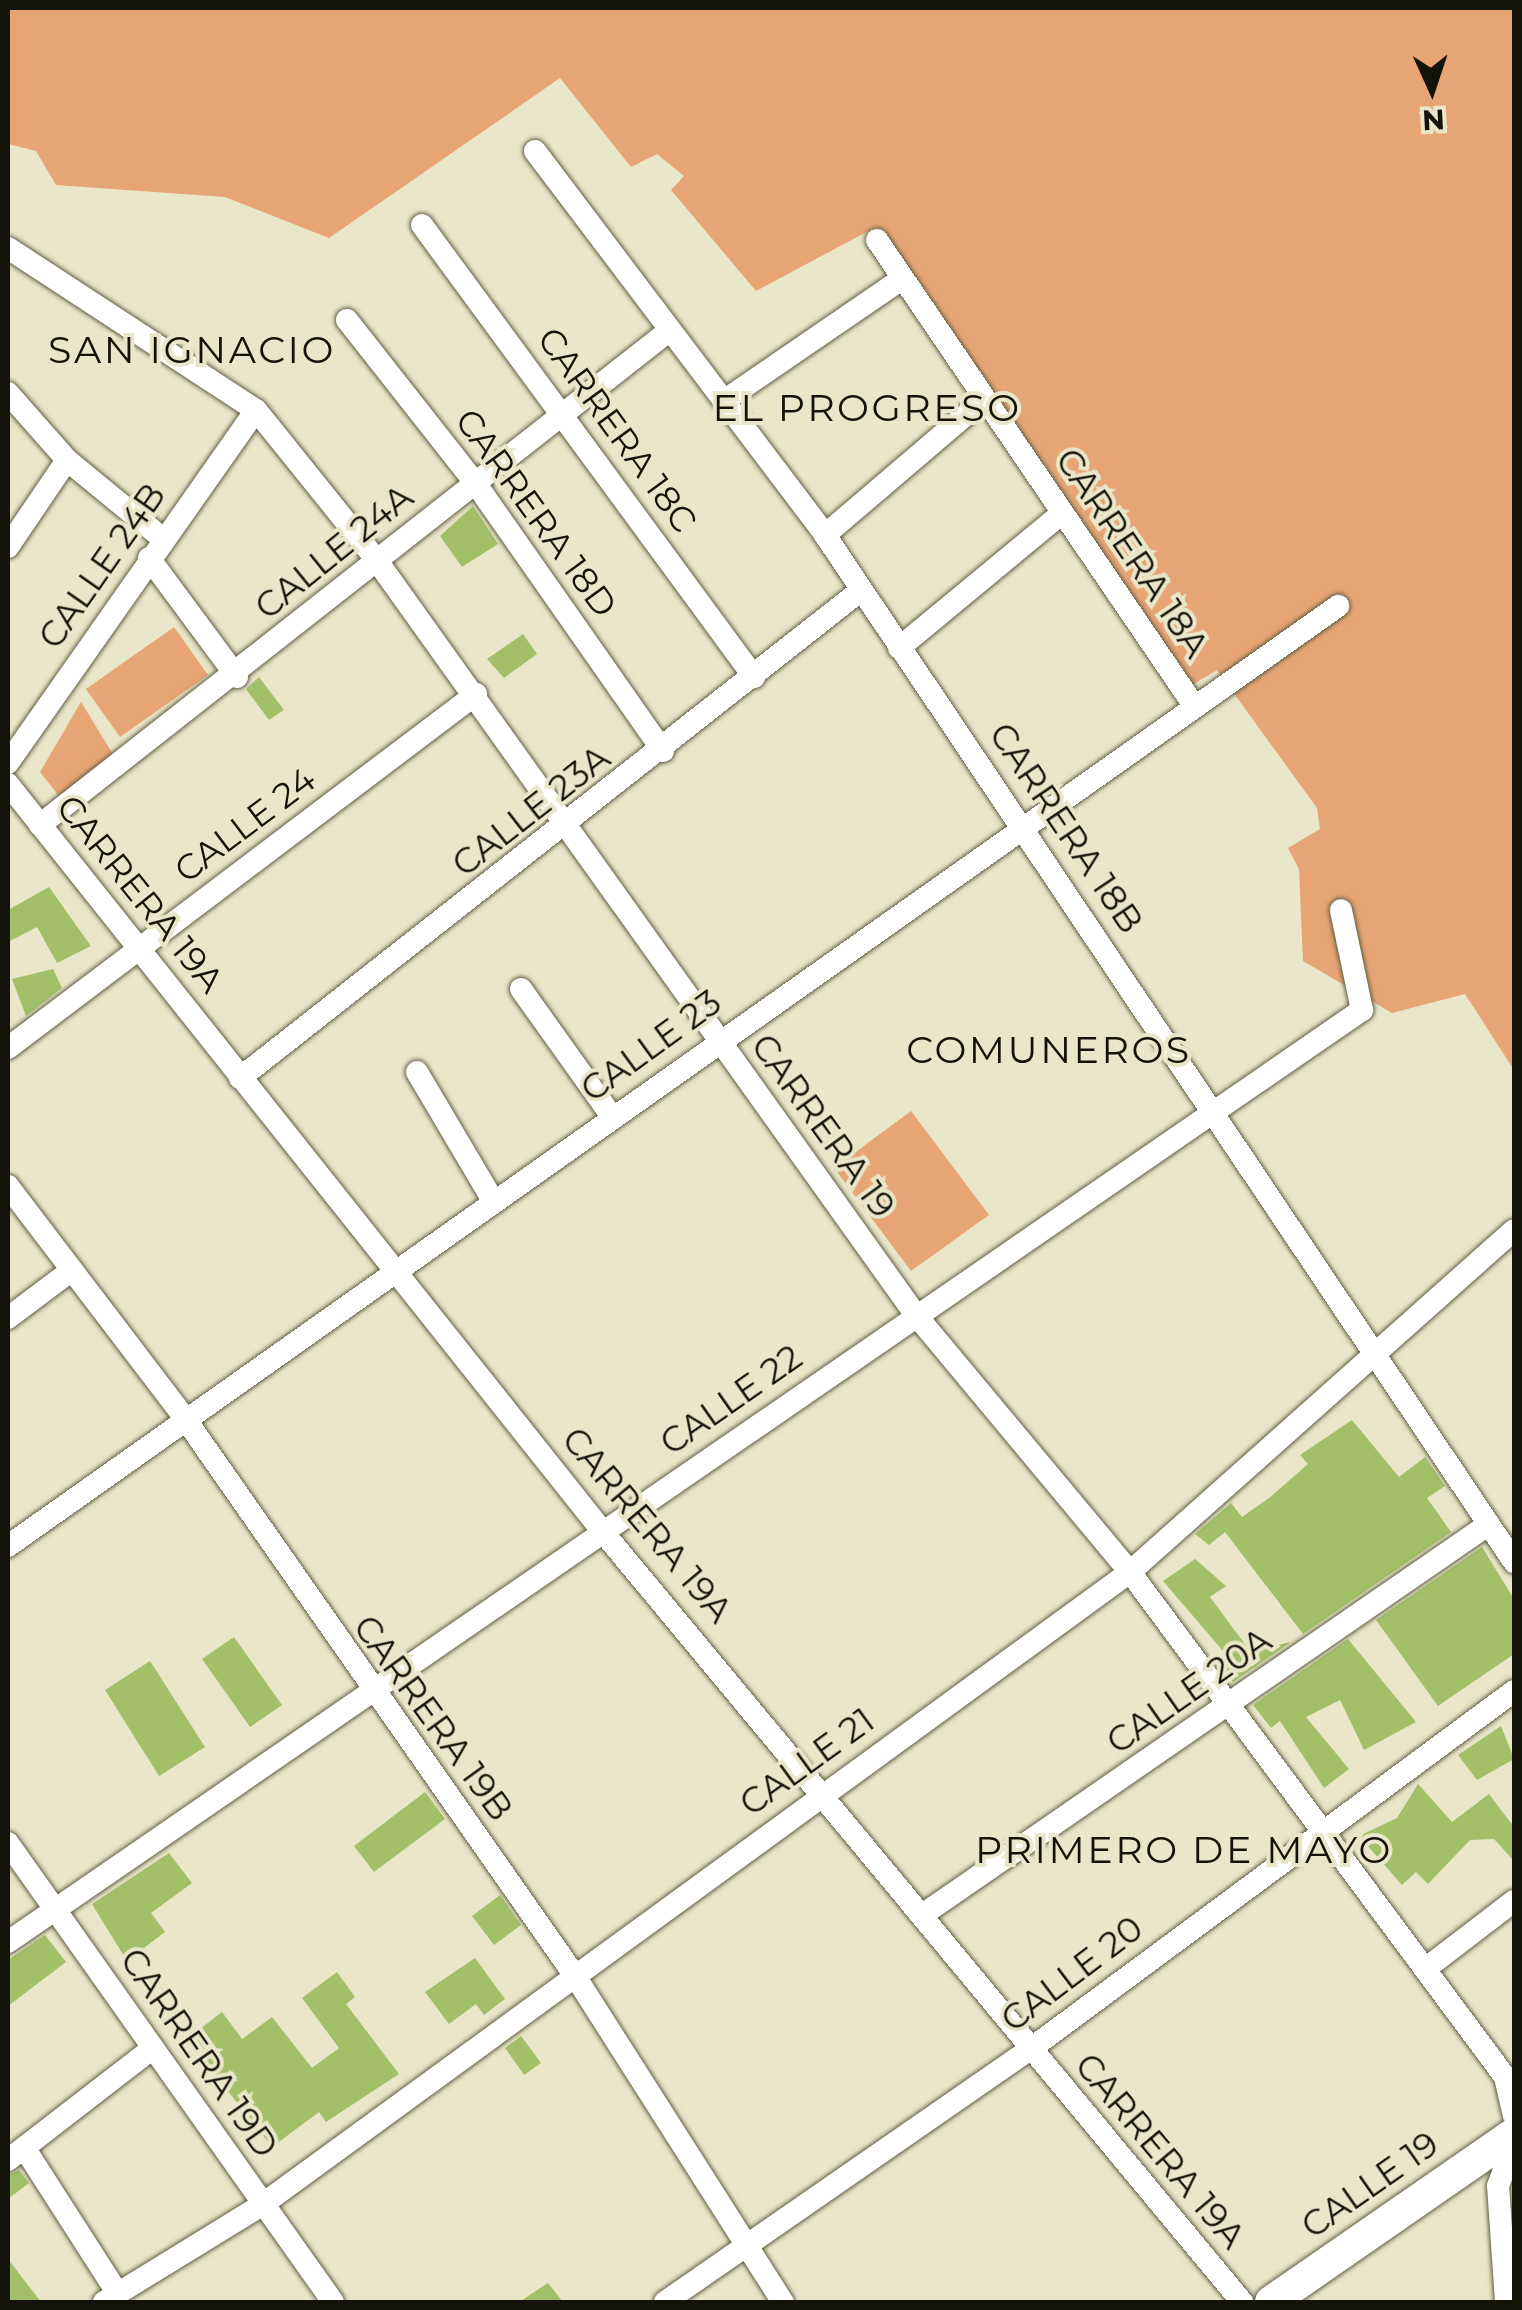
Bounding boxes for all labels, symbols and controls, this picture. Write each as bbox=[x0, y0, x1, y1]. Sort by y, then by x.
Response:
north arrow bbox=[1382, 40, 1482, 140]
text: N bbox=[1421, 102, 1446, 138]
street label: CARRERA 18C bbox=[529, 319, 705, 541]
district label: SAN IGNACIO bbox=[48, 327, 336, 373]
district label: EL PROGRESO bbox=[712, 385, 1022, 431]
street label: CARRERA 18D bbox=[446, 401, 626, 625]
street label: CARRERA 18A bbox=[1047, 441, 1217, 665]
street label: CALLE 24B bbox=[30, 475, 174, 657]
street label: CALLE 24A bbox=[247, 476, 421, 628]
street label: CARRERA 18B bbox=[980, 715, 1152, 941]
street label: CALLE 23A bbox=[444, 737, 618, 885]
street label: CALLE 24 bbox=[166, 758, 324, 892]
street label: CARRERA 19A bbox=[48, 787, 232, 1001]
street label: CALLE 23 bbox=[573, 981, 729, 1111]
street label: CARRERA 19 bbox=[742, 1026, 904, 1226]
district label: COMUNEROS bbox=[906, 1027, 1192, 1073]
street label: CALLE 22 bbox=[652, 1336, 810, 1464]
street label: CARRERA 19A bbox=[553, 1419, 741, 1631]
street label: CARRERA 19B bbox=[345, 1607, 521, 1829]
street label: CALLE 20A bbox=[1099, 1619, 1279, 1763]
street label: CALLE 21 bbox=[732, 1699, 882, 1825]
district label: PRIMERO DE MAYO bbox=[975, 1827, 1393, 1873]
street label: CALLE 20 bbox=[993, 1907, 1151, 2041]
street label: CARRERA 19D bbox=[111, 1940, 287, 2166]
street label: CARRERA 19A bbox=[1066, 2045, 1254, 2257]
street label: CALLE 19 bbox=[1294, 2123, 1446, 2247]

